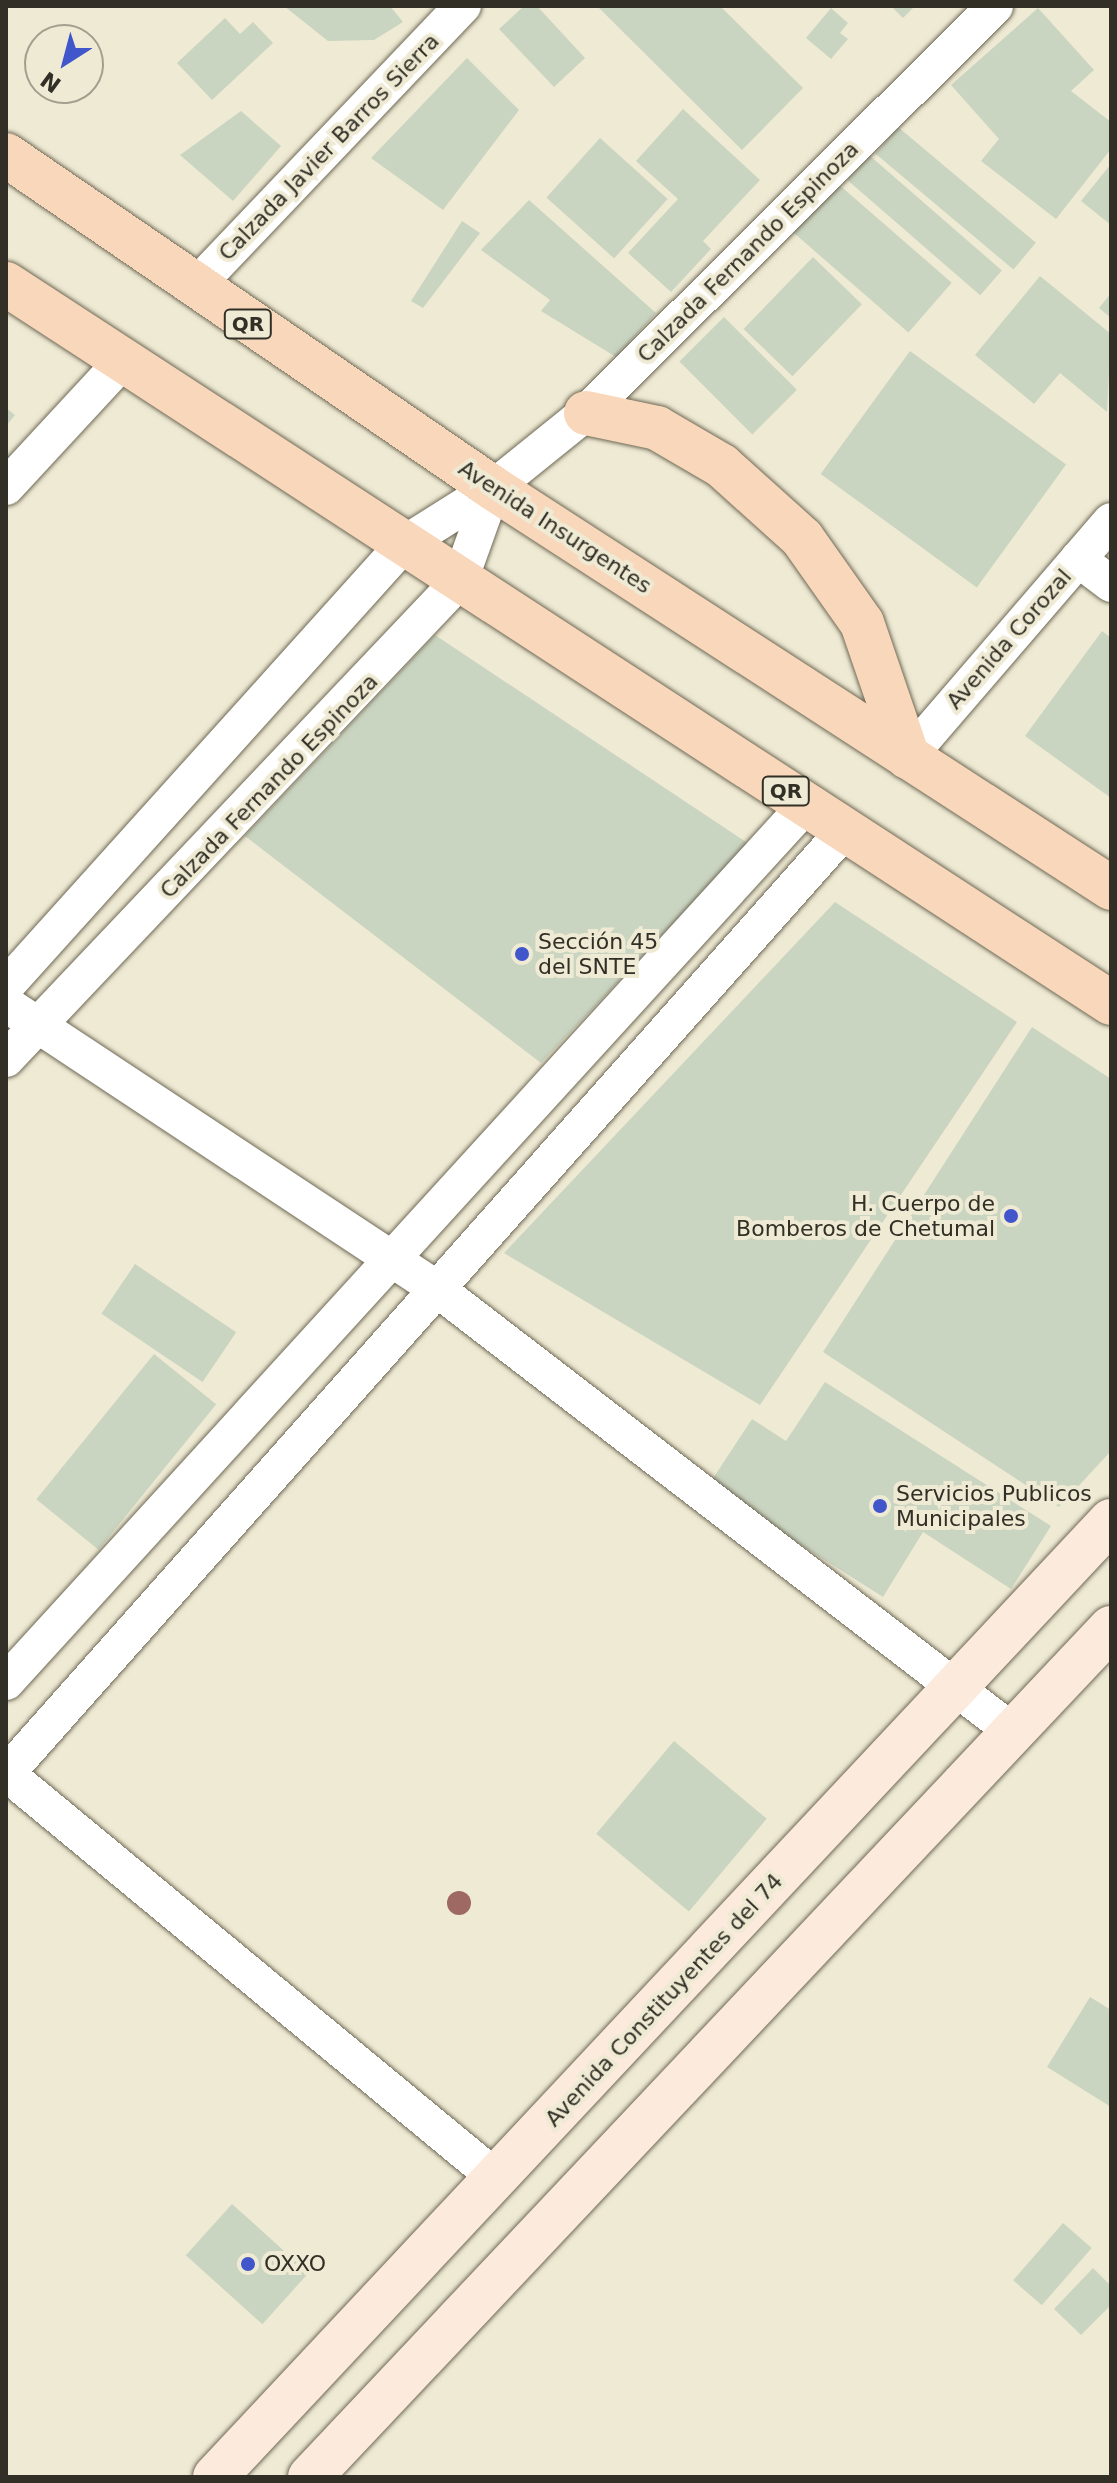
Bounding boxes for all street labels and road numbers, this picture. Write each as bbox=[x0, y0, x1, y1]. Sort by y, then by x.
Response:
street label: Calzada Javier Barros Sierra bbox=[213, 28, 445, 266]
street label: Calzada Fernando Espinoza bbox=[632, 136, 864, 368]
road number: QR bbox=[222, 308, 274, 340]
street label: Avenida Insurgentes bbox=[454, 455, 656, 599]
street label: Avenida Corozal bbox=[941, 564, 1077, 714]
street label: Calzada Fernando Espinoza bbox=[155, 668, 383, 904]
road number: QR bbox=[760, 775, 812, 807]
street label: Avenida Constituyentes del 74 bbox=[540, 1868, 788, 2132]

